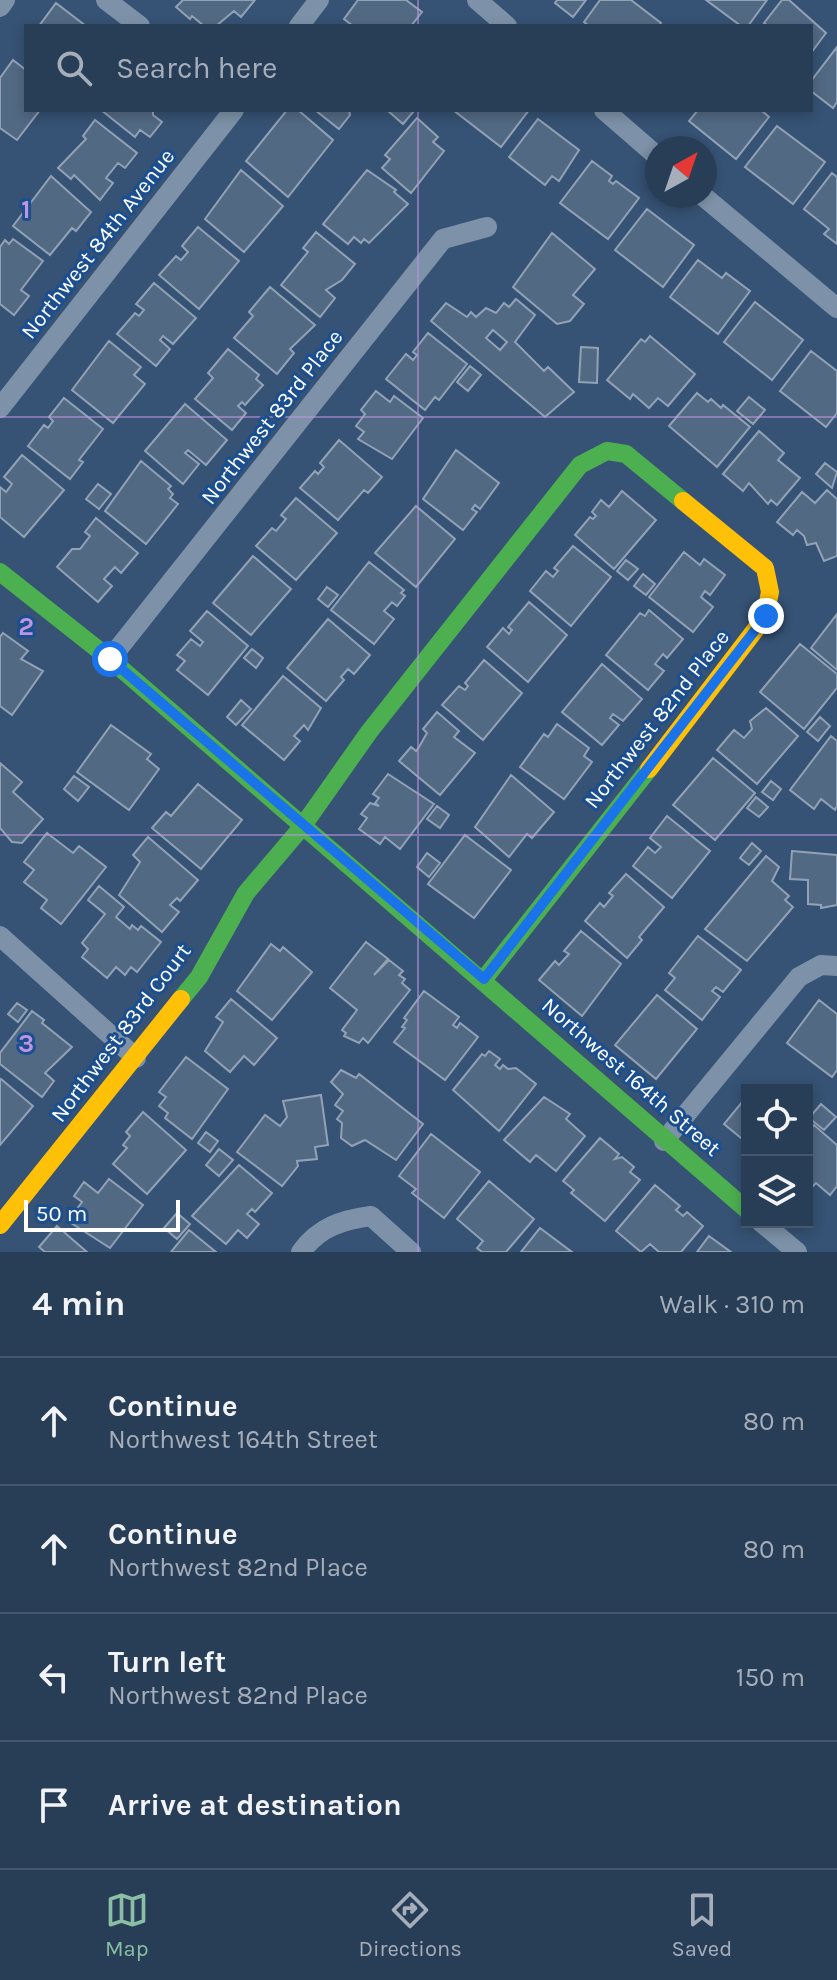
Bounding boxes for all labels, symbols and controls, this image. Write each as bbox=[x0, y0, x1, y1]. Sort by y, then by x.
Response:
search box bbox=[24, 24, 813, 112]
icon: search bbox=[52, 46, 96, 90]
text: Search here bbox=[116, 50, 277, 86]
north arrow bbox=[645, 136, 717, 208]
street label: Northwest 84th Avenue bbox=[16, 144, 180, 344]
text: 1 bbox=[21, 194, 31, 225]
street label: Northwest 83rd Place bbox=[196, 324, 348, 510]
route end bbox=[748, 598, 784, 634]
text: 2 bbox=[18, 611, 34, 642]
street label: Northwest 82nd Place bbox=[579, 624, 735, 814]
route start bbox=[92, 641, 128, 677]
street label: Northwest 83rd Court bbox=[45, 939, 197, 1127]
street label: Northwest 164th Street bbox=[536, 992, 726, 1162]
text: 3 bbox=[18, 1028, 34, 1059]
map controls bbox=[741, 1084, 813, 1228]
button: locate bbox=[741, 1084, 813, 1156]
button: layers bbox=[741, 1156, 813, 1228]
scale bar bbox=[24, 1196, 180, 1232]
text: 50 m bbox=[36, 1201, 87, 1227]
text: 4 min bbox=[32, 1284, 125, 1324]
text: Walk · 310 m bbox=[659, 1289, 805, 1320]
text: Continue bbox=[108, 1388, 238, 1424]
icon: ahead bbox=[32, 1399, 76, 1443]
text: 80 m bbox=[743, 1406, 805, 1437]
text: Northwest 164th Street bbox=[108, 1424, 378, 1455]
text: Continue bbox=[108, 1516, 238, 1552]
icon: ahead bbox=[32, 1527, 76, 1571]
text: 80 m bbox=[743, 1534, 805, 1565]
text: Northwest 82nd Place bbox=[108, 1552, 368, 1583]
text: Turn left bbox=[108, 1644, 226, 1680]
icon: left bbox=[32, 1655, 76, 1699]
text: 150 m bbox=[736, 1662, 805, 1693]
text: Northwest 82nd Place bbox=[108, 1680, 368, 1711]
icon: arrive bbox=[32, 1783, 76, 1827]
text: Arrive at destination bbox=[108, 1787, 402, 1823]
tab: Map bbox=[105, 1888, 149, 1962]
tab: Directions bbox=[358, 1888, 462, 1962]
tab: Saved bbox=[671, 1888, 732, 1962]

